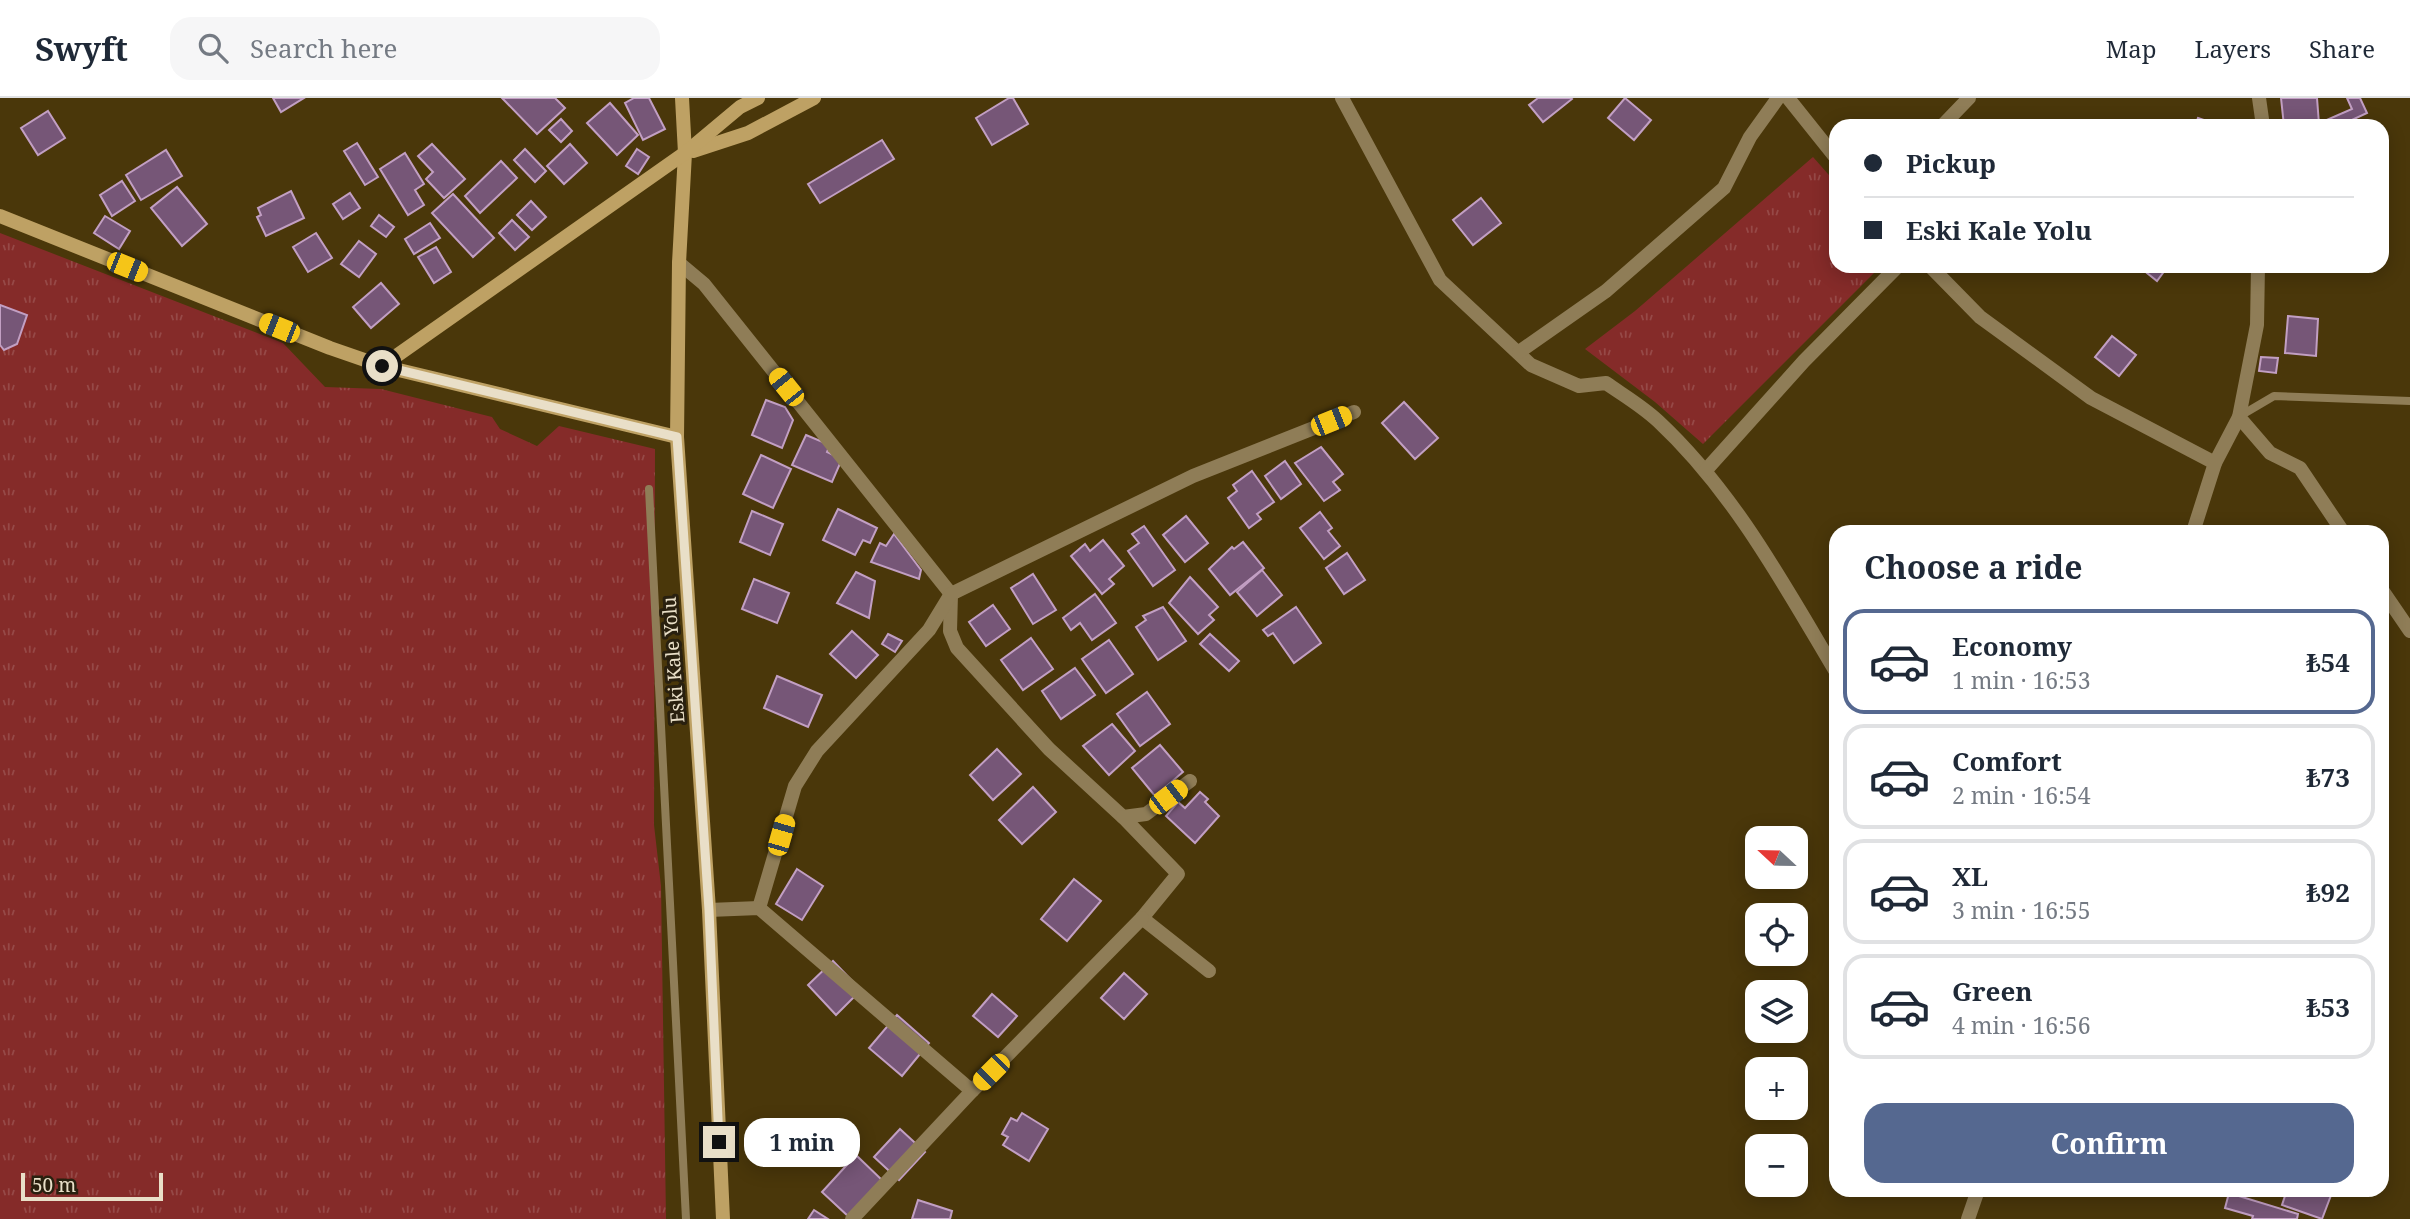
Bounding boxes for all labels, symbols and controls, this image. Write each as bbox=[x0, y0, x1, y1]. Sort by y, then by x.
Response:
search box bbox=[170, 17, 660, 80]
text: Swyft bbox=[35, 26, 128, 71]
icon: search bbox=[194, 29, 232, 67]
text: Search here bbox=[250, 30, 398, 66]
text: Map bbox=[2106, 32, 2157, 65]
text: Layers bbox=[2195, 32, 2271, 65]
text: Share bbox=[2309, 32, 2375, 65]
text: Pickup bbox=[1906, 145, 1996, 181]
text: Eski Kale Yolu bbox=[1906, 212, 2092, 248]
car bbox=[104, 249, 151, 285]
car bbox=[256, 310, 303, 346]
route start bbox=[366, 350, 398, 382]
car bbox=[765, 364, 808, 410]
car bbox=[1308, 403, 1355, 439]
text: Choose a ride bbox=[1864, 545, 2083, 588]
street label: Eski Kale Yolu bbox=[656, 596, 690, 724]
text: Economy bbox=[1952, 628, 2072, 664]
icon: car bbox=[1868, 630, 1931, 693]
text: ₺54 bbox=[2306, 644, 2350, 680]
text: 1 min · 16:53 bbox=[1952, 664, 2090, 696]
text: Comfort bbox=[1952, 743, 2062, 779]
icon: car bbox=[1868, 745, 1931, 808]
text: ₺73 bbox=[2306, 759, 2350, 795]
car bbox=[1145, 776, 1192, 818]
text: 2 min · 16:54 bbox=[1952, 779, 2090, 811]
car bbox=[766, 812, 797, 858]
north arrow bbox=[1745, 826, 1808, 889]
map controls bbox=[1745, 826, 1808, 1197]
text: XL bbox=[1952, 858, 1988, 894]
icon: car bbox=[1868, 860, 1931, 923]
text: ₺92 bbox=[2306, 874, 2350, 910]
text: 3 min · 16:55 bbox=[1952, 894, 2090, 926]
button: locate bbox=[1745, 903, 1808, 966]
text: Green bbox=[1952, 973, 2033, 1009]
icon: car bbox=[1868, 975, 1931, 1038]
button: layers bbox=[1745, 980, 1808, 1043]
text: ₺53 bbox=[2306, 989, 2350, 1025]
text: 4 min · 16:56 bbox=[1952, 1009, 2090, 1041]
car bbox=[969, 1050, 1014, 1094]
button: + bbox=[1745, 1057, 1808, 1120]
button: Confirm bbox=[1864, 1103, 2354, 1183]
callout: 1 min bbox=[744, 1118, 859, 1166]
route end bbox=[703, 1126, 735, 1158]
text: 1 min bbox=[769, 1126, 835, 1158]
button: − bbox=[1745, 1134, 1808, 1197]
scale bar bbox=[21, 1170, 163, 1202]
text: 50 m bbox=[32, 1172, 76, 1198]

